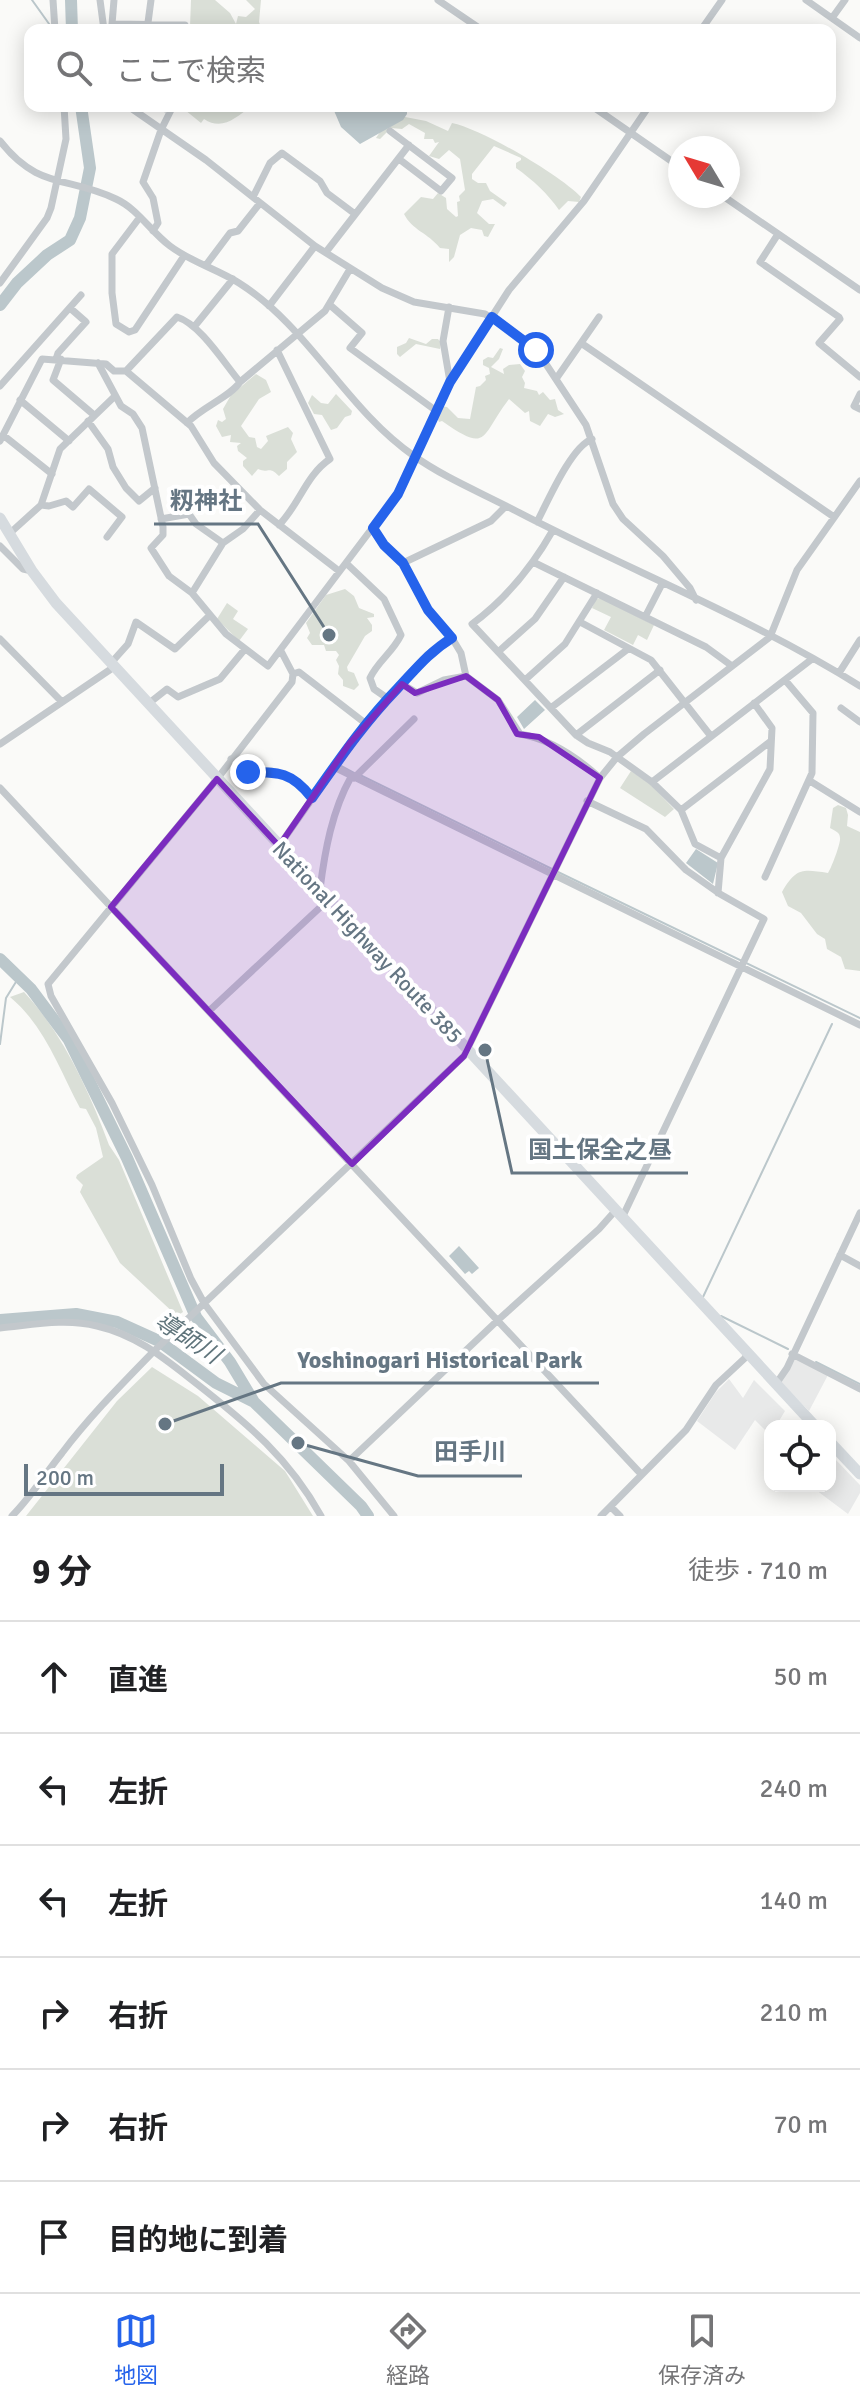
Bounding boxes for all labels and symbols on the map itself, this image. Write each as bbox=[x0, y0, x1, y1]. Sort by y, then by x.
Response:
north arrow bbox=[668, 136, 740, 208]
route start bbox=[518, 332, 554, 368]
callout: 籾神社 bbox=[154, 476, 258, 524]
text: 籾神社 bbox=[170, 486, 242, 516]
route end bbox=[230, 754, 266, 790]
street label: National Highway Route 385 bbox=[267, 836, 468, 1049]
callout: 国土保全之昼 bbox=[512, 1125, 688, 1173]
text: 国土保全之昼 bbox=[528, 1135, 672, 1165]
water label: 導師川 bbox=[150, 1306, 229, 1372]
callout: Yoshinogari Historical Park bbox=[281, 1335, 599, 1383]
text: Yoshinogari Historical Park bbox=[296, 1345, 583, 1375]
callout: 田手川 bbox=[418, 1428, 522, 1476]
text: 田手川 bbox=[434, 1437, 506, 1467]
scale bar bbox=[24, 1460, 224, 1496]

